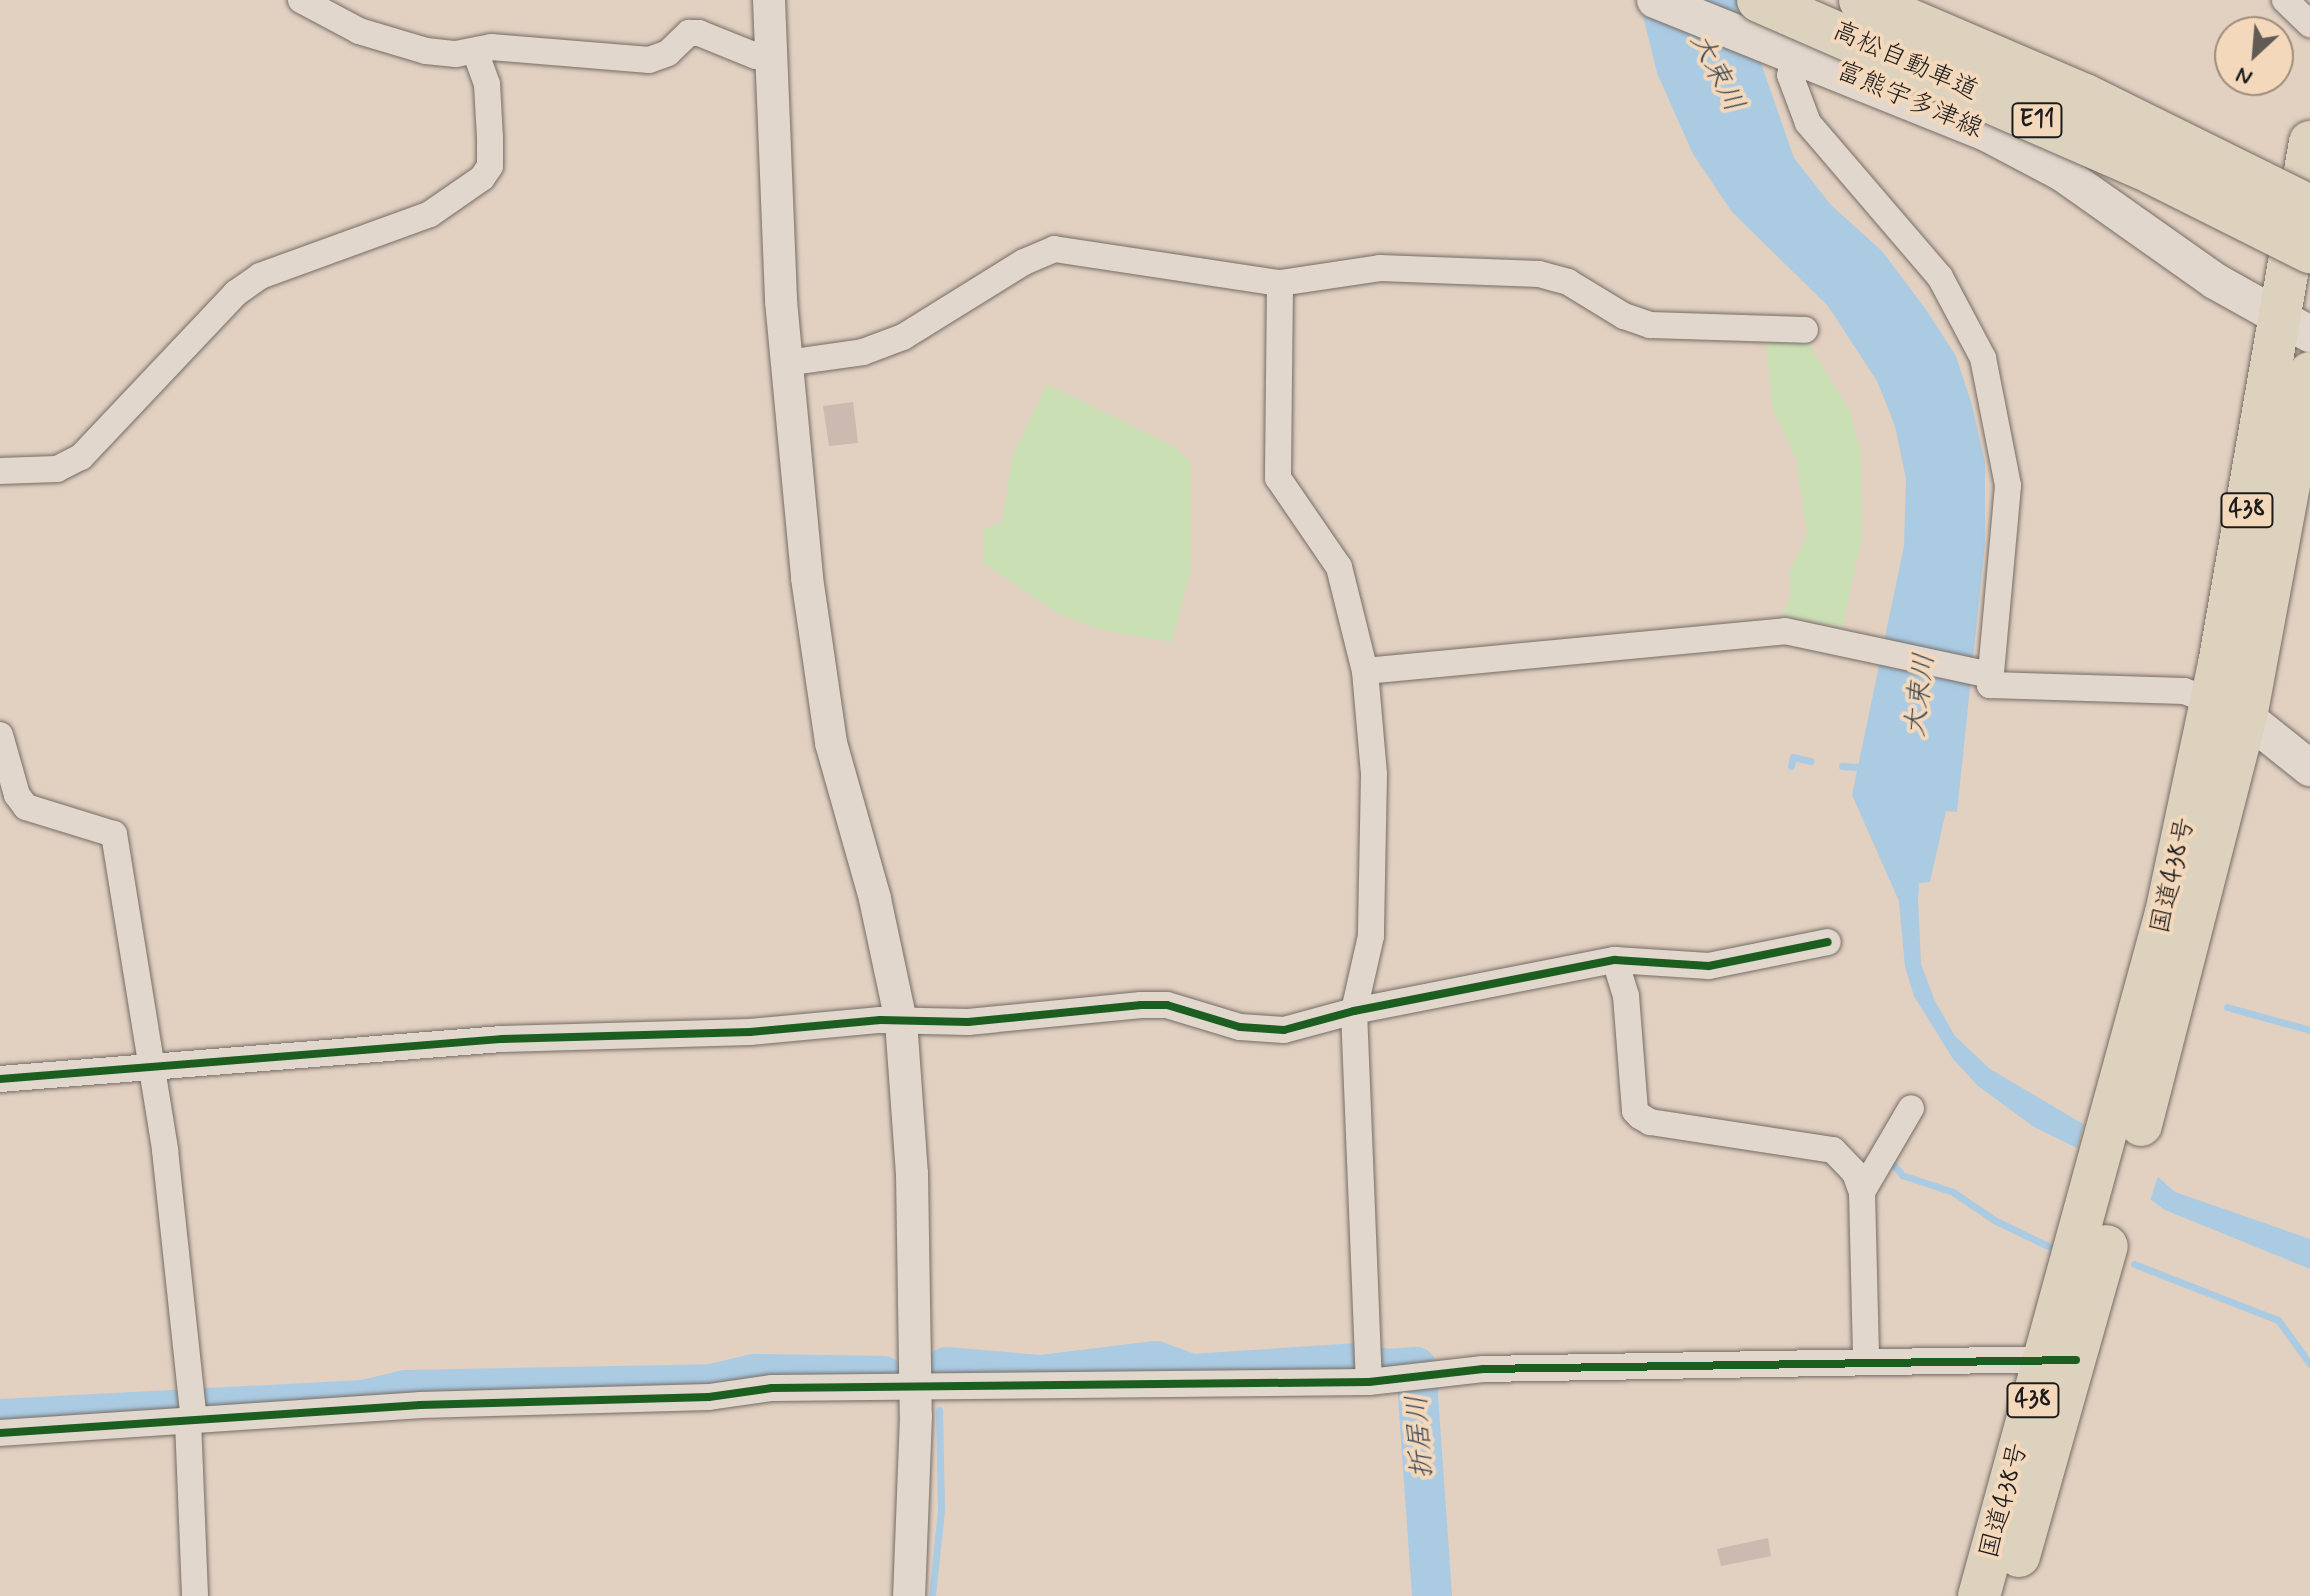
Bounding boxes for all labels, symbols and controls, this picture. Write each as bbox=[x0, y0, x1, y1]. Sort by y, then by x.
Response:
street label: 高松自動車道 bbox=[1827, 16, 1983, 108]
north arrow bbox=[2214, 16, 2294, 96]
water label: 大束川 bbox=[1682, 28, 1750, 118]
street label: 富熊宇多津線 bbox=[1831, 56, 1987, 146]
text: N bbox=[2232, 60, 2257, 92]
road number: E11 bbox=[2011, 100, 2063, 140]
road number: 438 bbox=[2219, 490, 2275, 530]
water label: 大束川 bbox=[1899, 651, 1943, 739]
street label: 国道438号 bbox=[2146, 815, 2202, 937]
road number: 438 bbox=[2005, 1380, 2061, 1420]
water label: 折居川 bbox=[1401, 1394, 1441, 1480]
street label: 国道438号 bbox=[1975, 1440, 2035, 1562]

